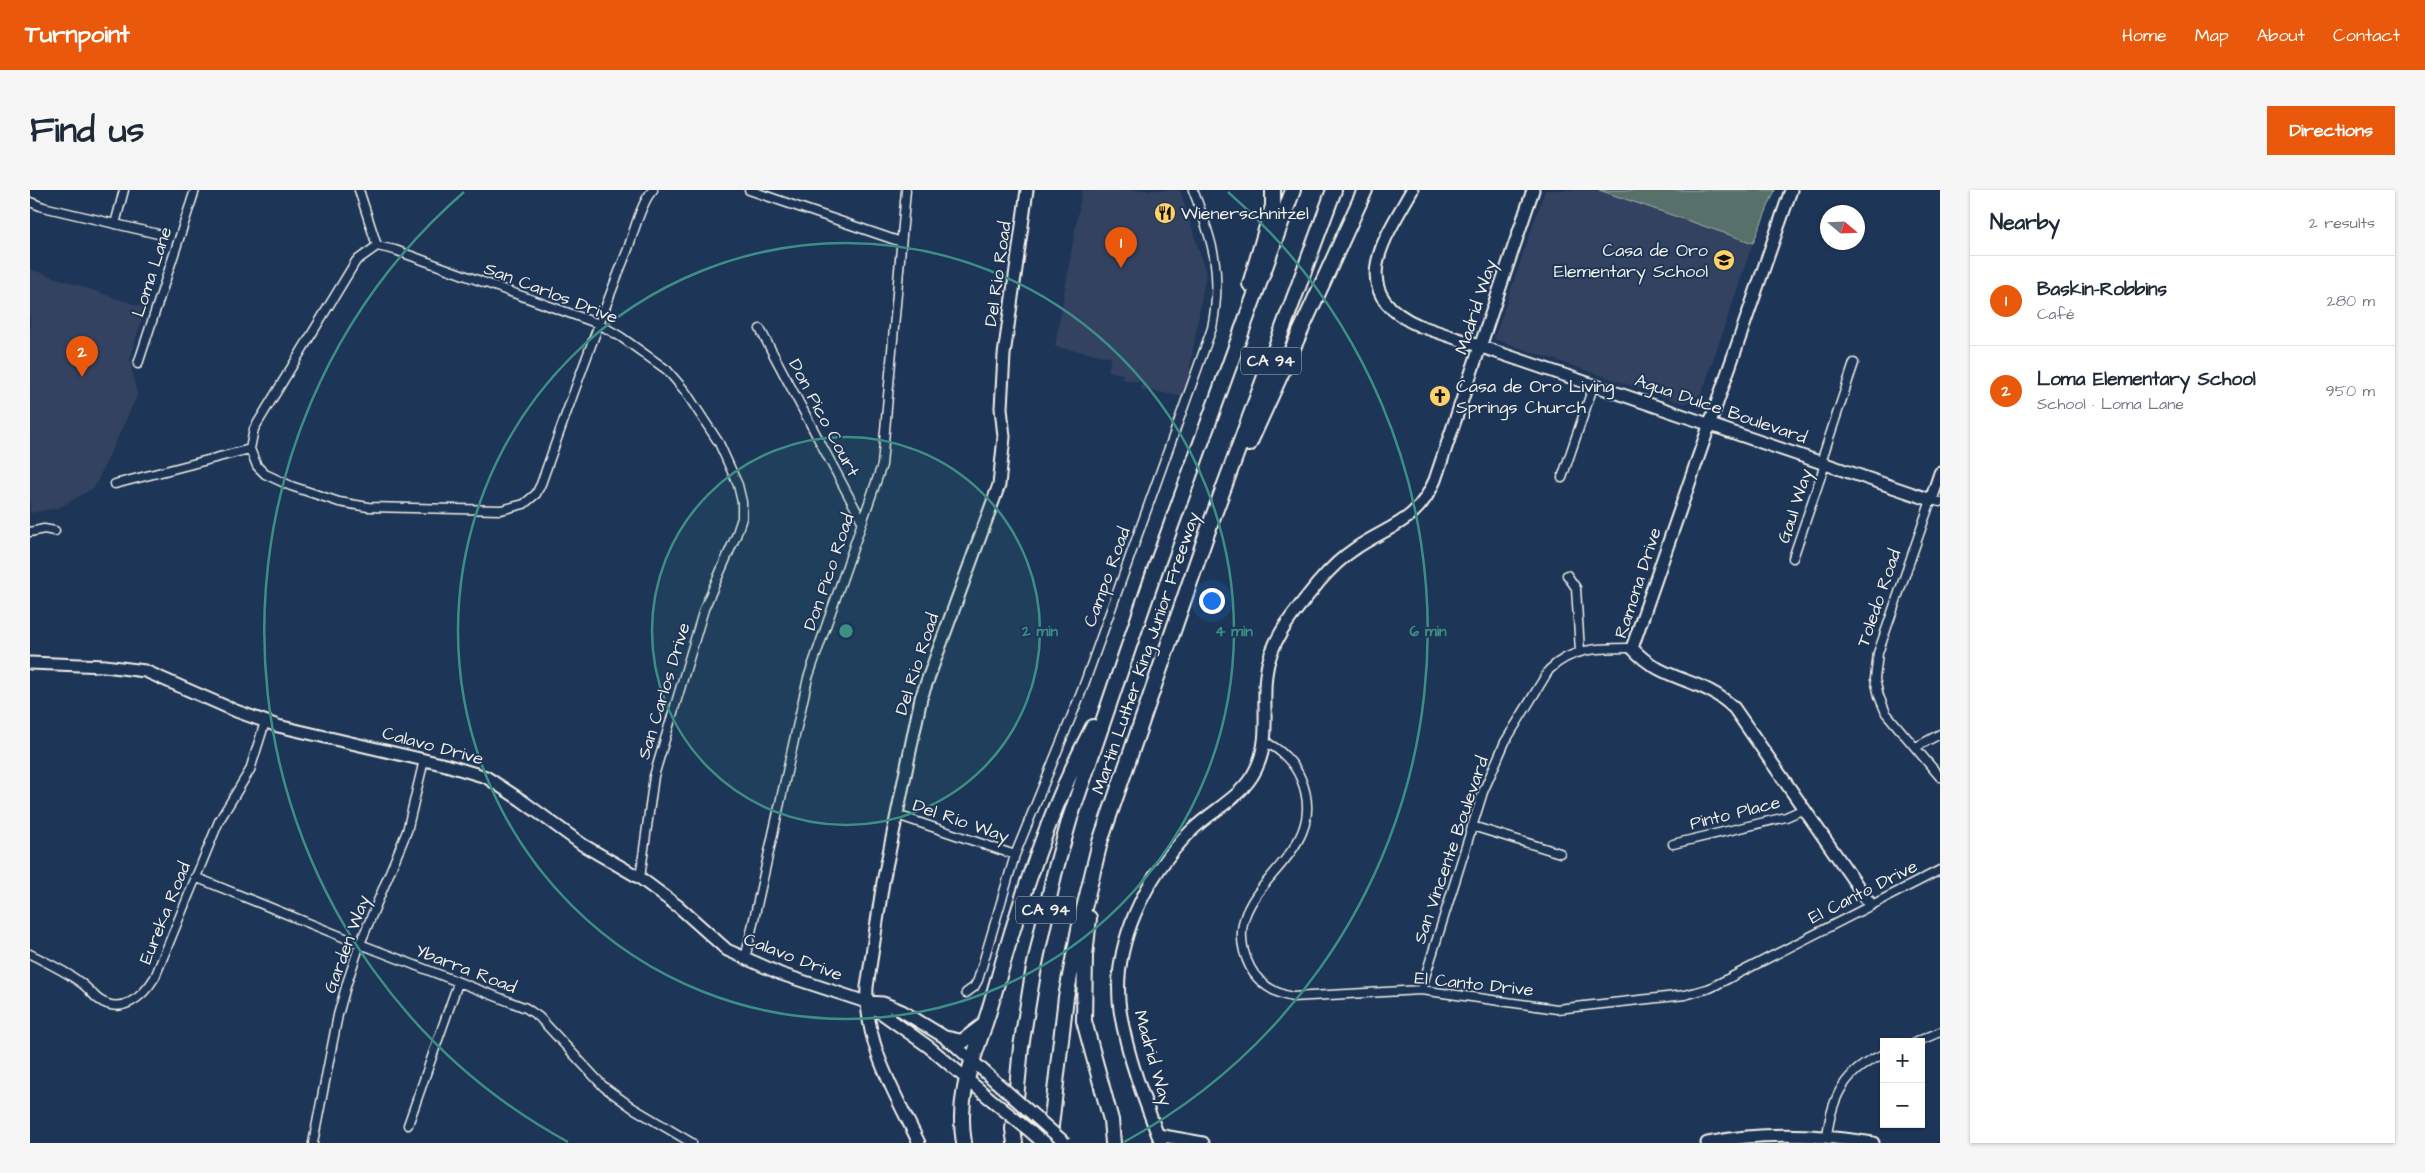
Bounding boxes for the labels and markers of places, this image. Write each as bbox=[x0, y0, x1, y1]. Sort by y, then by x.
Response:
restaurant icon: Wienerschnitzel bbox=[1153, 201, 1177, 225]
place label: Wienerschnitzel bbox=[1181, 201, 1309, 226]
pin: 1 bbox=[1105, 227, 1137, 268]
place label: Casa de Oro Elementary School bbox=[1554, 238, 1708, 285]
school or university icon: Casa de Oro Elementary School bbox=[1712, 248, 1736, 272]
pin: 2 bbox=[66, 336, 98, 377]
place label: Casa de Oro Living Springs Church bbox=[1456, 374, 1614, 421]
church icon: Casa de Oro Living Springs Church bbox=[1428, 384, 1452, 408]
centre of rings bbox=[837, 622, 855, 640]

